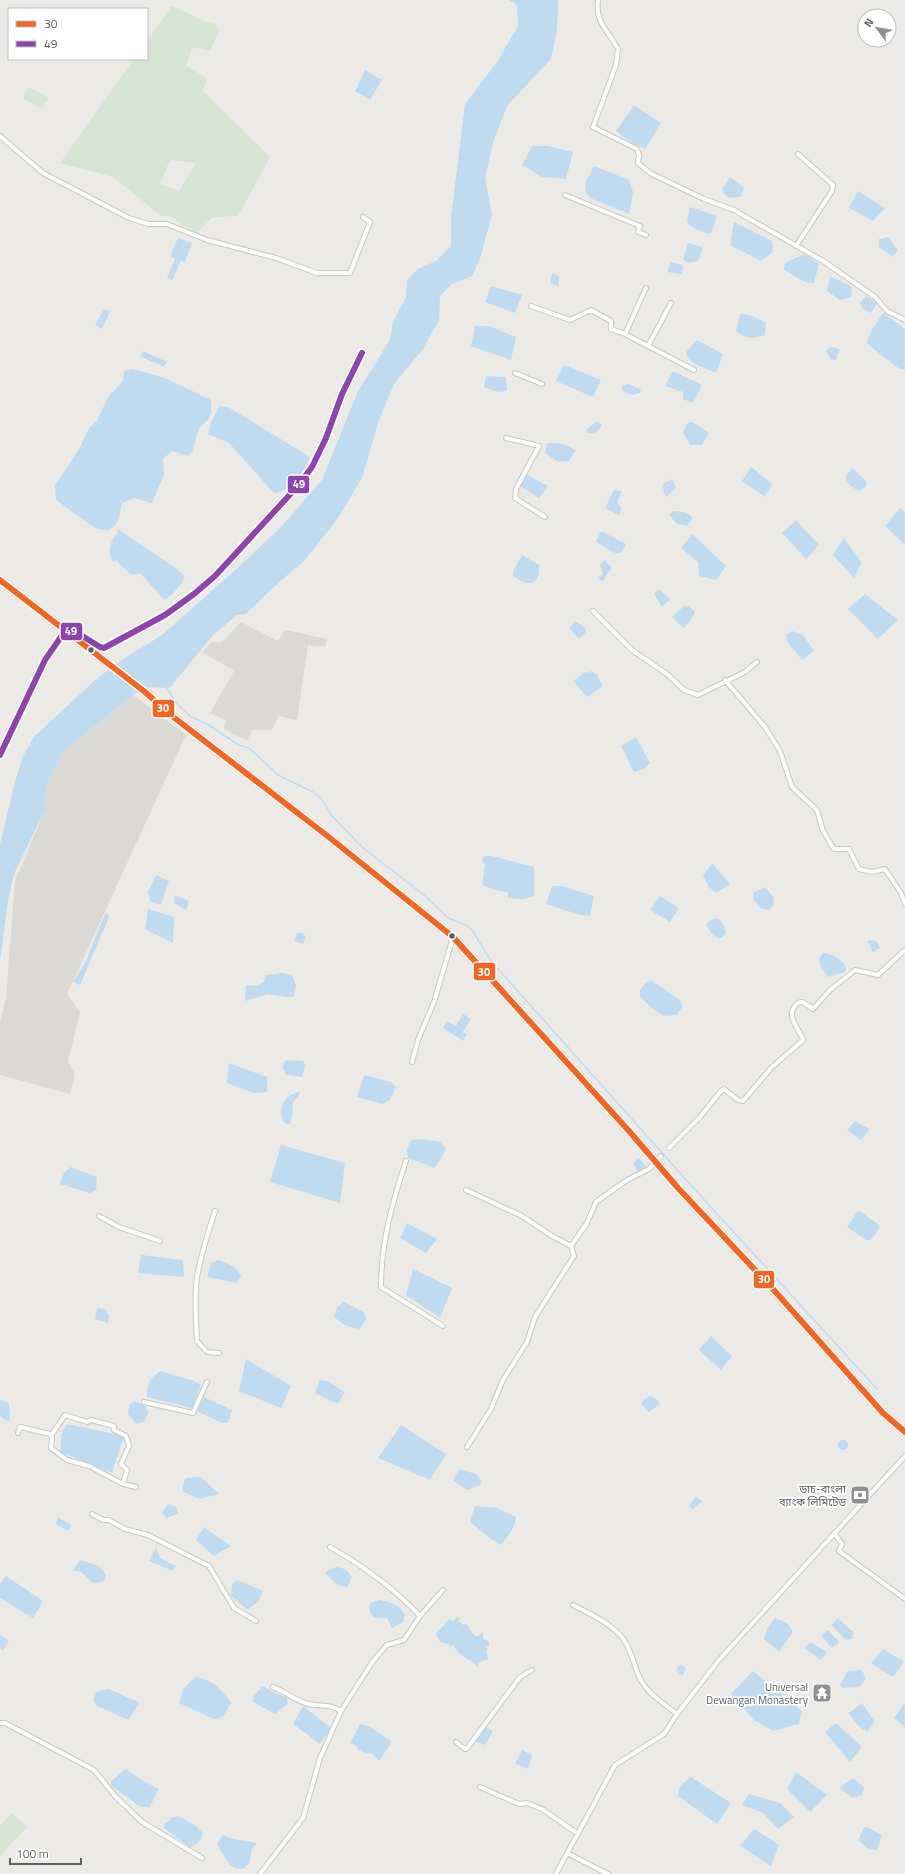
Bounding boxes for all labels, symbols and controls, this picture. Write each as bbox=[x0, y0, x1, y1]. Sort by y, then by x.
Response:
legend bbox=[8, 8, 148, 60]
north arrow bbox=[857, 8, 897, 48]
text: 30 bbox=[44, 14, 58, 33]
text: N bbox=[860, 15, 877, 30]
text: 49 bbox=[44, 34, 58, 53]
line badge: 49 bbox=[287, 475, 310, 494]
text: 49 bbox=[293, 476, 305, 492]
line badge: 49 bbox=[60, 622, 83, 641]
text: 49 bbox=[65, 623, 77, 639]
unlabelled marker bbox=[86, 645, 96, 655]
line badge: 30 bbox=[152, 699, 175, 718]
text: 30 bbox=[157, 700, 169, 716]
unlabelled marker bbox=[447, 931, 457, 941]
line badge: 30 bbox=[473, 962, 496, 981]
text: 30 bbox=[478, 964, 490, 980]
line badge: 30 bbox=[753, 1270, 775, 1289]
text: 30 bbox=[758, 1271, 770, 1287]
place label: ডাচ-বাংলা ব্যাংক লিমিটেড bbox=[778, 1481, 847, 1510]
bank icon: ডাচ-বাংলা ব্যাংক লিমিটেড bbox=[849, 1484, 871, 1506]
place label: Universal Dewangan Monastery bbox=[706, 1679, 809, 1708]
temple icon: Universal Dewangan Monastery bbox=[811, 1682, 833, 1704]
scale bar bbox=[10, 1840, 81, 1866]
text: 100 m bbox=[16, 1844, 49, 1863]

